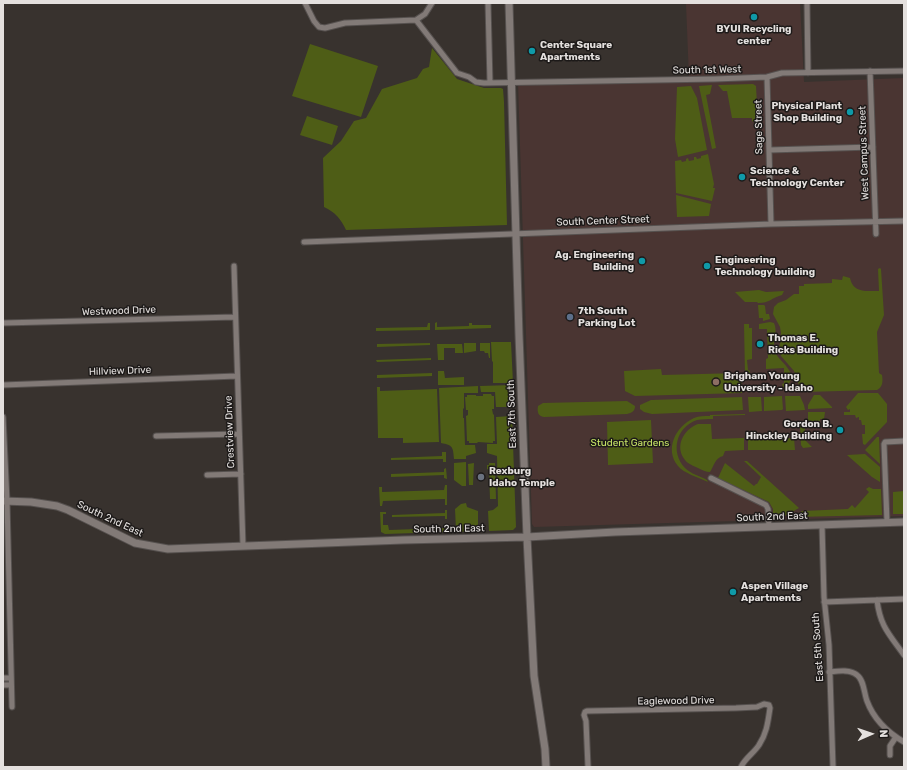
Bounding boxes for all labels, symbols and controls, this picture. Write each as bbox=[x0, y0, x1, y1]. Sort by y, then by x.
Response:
marker: BYUI Recycling center bbox=[749, 12, 759, 22]
place label: BYUI Recycling center bbox=[717, 23, 791, 46]
place label: Center Square Apartments bbox=[540, 39, 612, 62]
marker: Center Square Apartments bbox=[527, 46, 537, 56]
street label: South 1st West bbox=[673, 63, 741, 77]
street label: Sage Street bbox=[753, 100, 765, 154]
place label: Physical Plant Shop Building bbox=[771, 100, 842, 124]
street label: West Campus Street bbox=[856, 106, 872, 200]
marker: Physical Plant Shop Building bbox=[845, 107, 855, 117]
place label: Science & Technology Center bbox=[750, 165, 844, 188]
marker: Science & Technology Center bbox=[737, 172, 747, 182]
street label: South Center Street bbox=[556, 213, 650, 229]
place label: Ag. Engineering Building bbox=[555, 249, 634, 272]
place label: Engineering Technology building bbox=[715, 254, 815, 278]
marker: Ag. Engineering Building bbox=[637, 256, 647, 266]
marker: Engineering Technology building bbox=[702, 261, 712, 271]
street label: Westwood Drive bbox=[82, 304, 156, 318]
place label: 7th South Parking Lot bbox=[578, 305, 635, 328]
marker: 7th South Parking Lot bbox=[565, 312, 575, 322]
place label: Thomas E. Ricks Building bbox=[768, 332, 838, 356]
marker: Thomas E. Ricks Building bbox=[755, 339, 765, 349]
street label: Hillview Drive bbox=[89, 364, 151, 378]
place label: Brigham Young University - Idaho bbox=[724, 370, 813, 394]
marker: Brigham Young University - Idaho bbox=[711, 377, 721, 387]
street label: East 7th South bbox=[505, 380, 519, 448]
street label: Crestview Drive bbox=[223, 395, 237, 469]
place label: Gordon B. Hinckley Building bbox=[746, 418, 832, 442]
marker: Gordon B. Hinckley Building bbox=[835, 425, 845, 435]
park label: Student Gardens bbox=[591, 437, 669, 449]
place label: Rexburg Idaho Temple bbox=[489, 465, 555, 488]
marker: Rexburg Idaho Temple bbox=[476, 472, 486, 482]
street label: South 2nd East bbox=[75, 498, 145, 540]
street label: South 2nd East bbox=[736, 510, 808, 524]
street label: South 2nd East bbox=[413, 522, 485, 536]
place label: Aspen Village Apartments bbox=[741, 580, 808, 604]
marker: Aspen Village Apartments bbox=[728, 587, 738, 597]
street label: East 5th South bbox=[810, 612, 826, 682]
street label: Eaglewood Drive bbox=[637, 694, 715, 708]
north arrow bbox=[851, 714, 891, 754]
text: N bbox=[877, 729, 890, 738]

